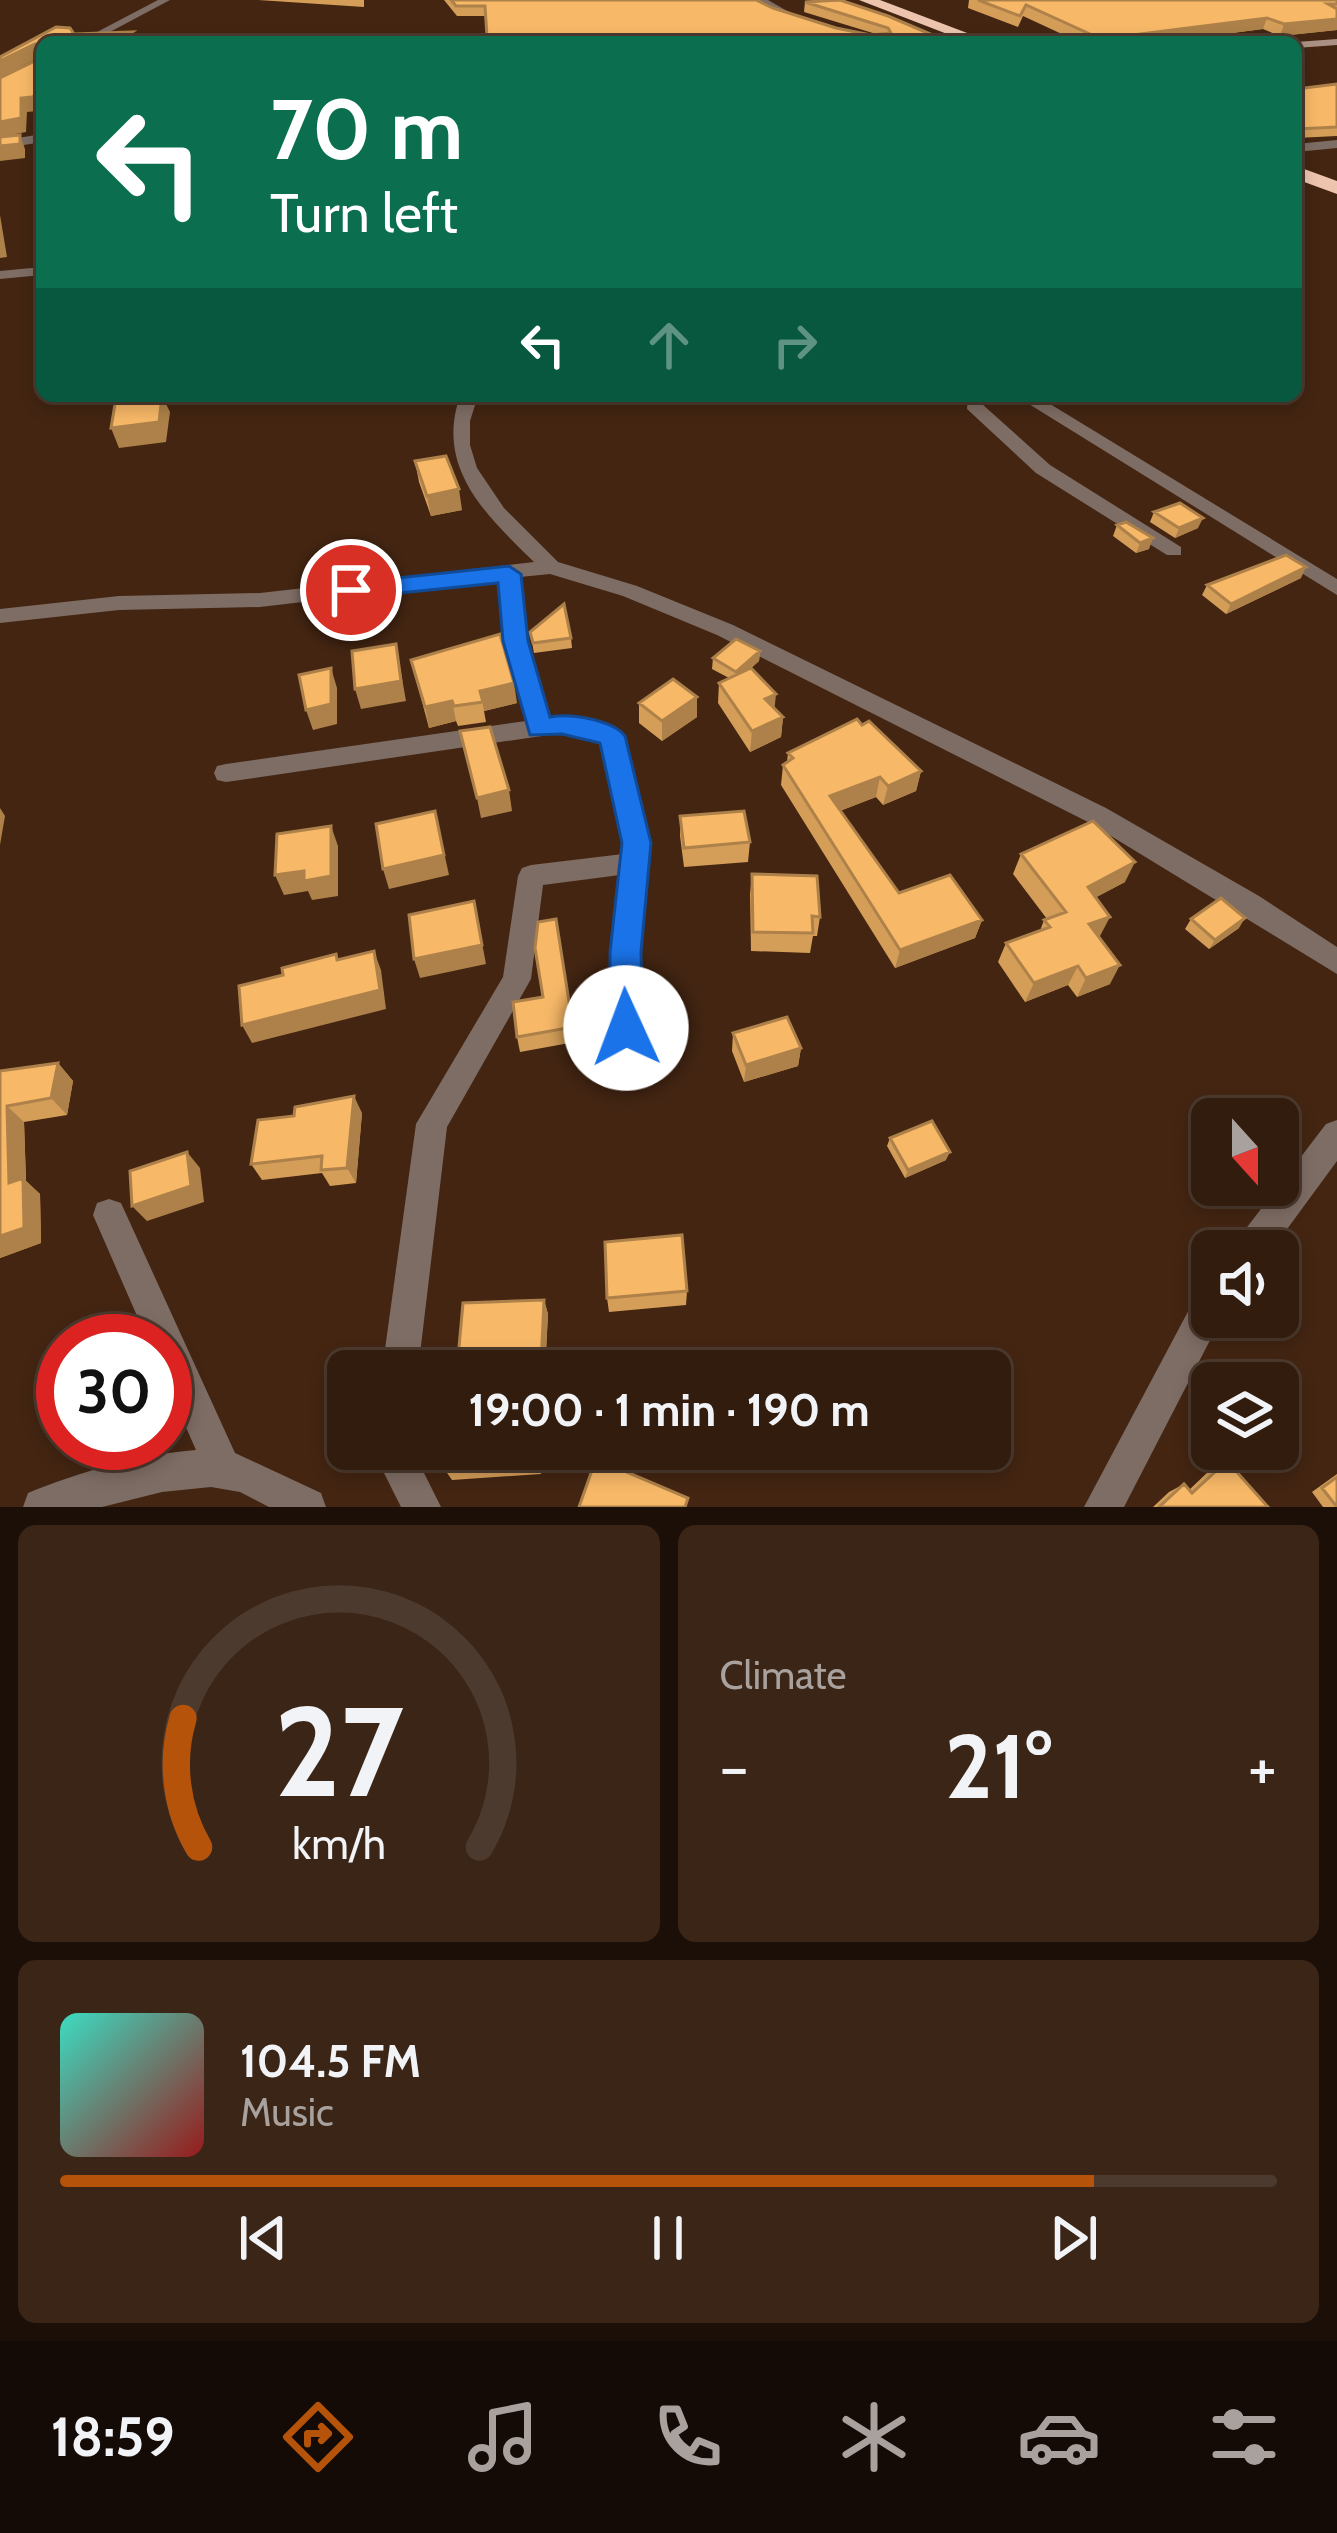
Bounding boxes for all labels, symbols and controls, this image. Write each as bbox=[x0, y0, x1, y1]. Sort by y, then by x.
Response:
text: 70 m bbox=[270, 78, 463, 180]
icon: left bbox=[72, 84, 228, 240]
text: Turn left bbox=[270, 180, 458, 246]
icon: left bbox=[510, 312, 576, 378]
icon: ahead bbox=[636, 312, 702, 378]
icon: right bbox=[762, 312, 828, 378]
pin bbox=[300, 539, 402, 641]
icon: arrive bbox=[318, 557, 384, 623]
position arrow bbox=[563, 965, 689, 1091]
north arrow bbox=[1191, 1098, 1299, 1206]
map controls bbox=[1191, 1098, 1299, 1470]
button: sound bbox=[1191, 1230, 1299, 1338]
speed limit sign: 30 bbox=[36, 1314, 192, 1470]
button: layers bbox=[1191, 1362, 1299, 1470]
text: 19:00 · 1 min · 190 m bbox=[468, 1383, 870, 1437]
text: Climate bbox=[720, 1651, 846, 1699]
text: 27 bbox=[274, 1676, 404, 1827]
text: 21° bbox=[945, 1711, 1052, 1821]
text: − bbox=[720, 1726, 749, 1807]
text: + bbox=[1248, 1726, 1277, 1807]
text: km/h bbox=[292, 1817, 386, 1869]
text: 104.5 FM bbox=[240, 2034, 421, 2088]
text: Music bbox=[240, 2088, 334, 2136]
icon: previous bbox=[230, 2205, 296, 2271]
icon: pause bbox=[635, 2205, 701, 2271]
icon: next bbox=[1041, 2205, 1107, 2271]
icon: directions bbox=[276, 2395, 360, 2479]
icon: music bbox=[461, 2395, 545, 2479]
icon: phone bbox=[646, 2395, 730, 2479]
icon: climate bbox=[832, 2395, 916, 2479]
icon: car bbox=[1017, 2395, 1101, 2479]
icon: filters bbox=[1202, 2395, 1286, 2479]
text: 18:59 bbox=[51, 2404, 175, 2470]

